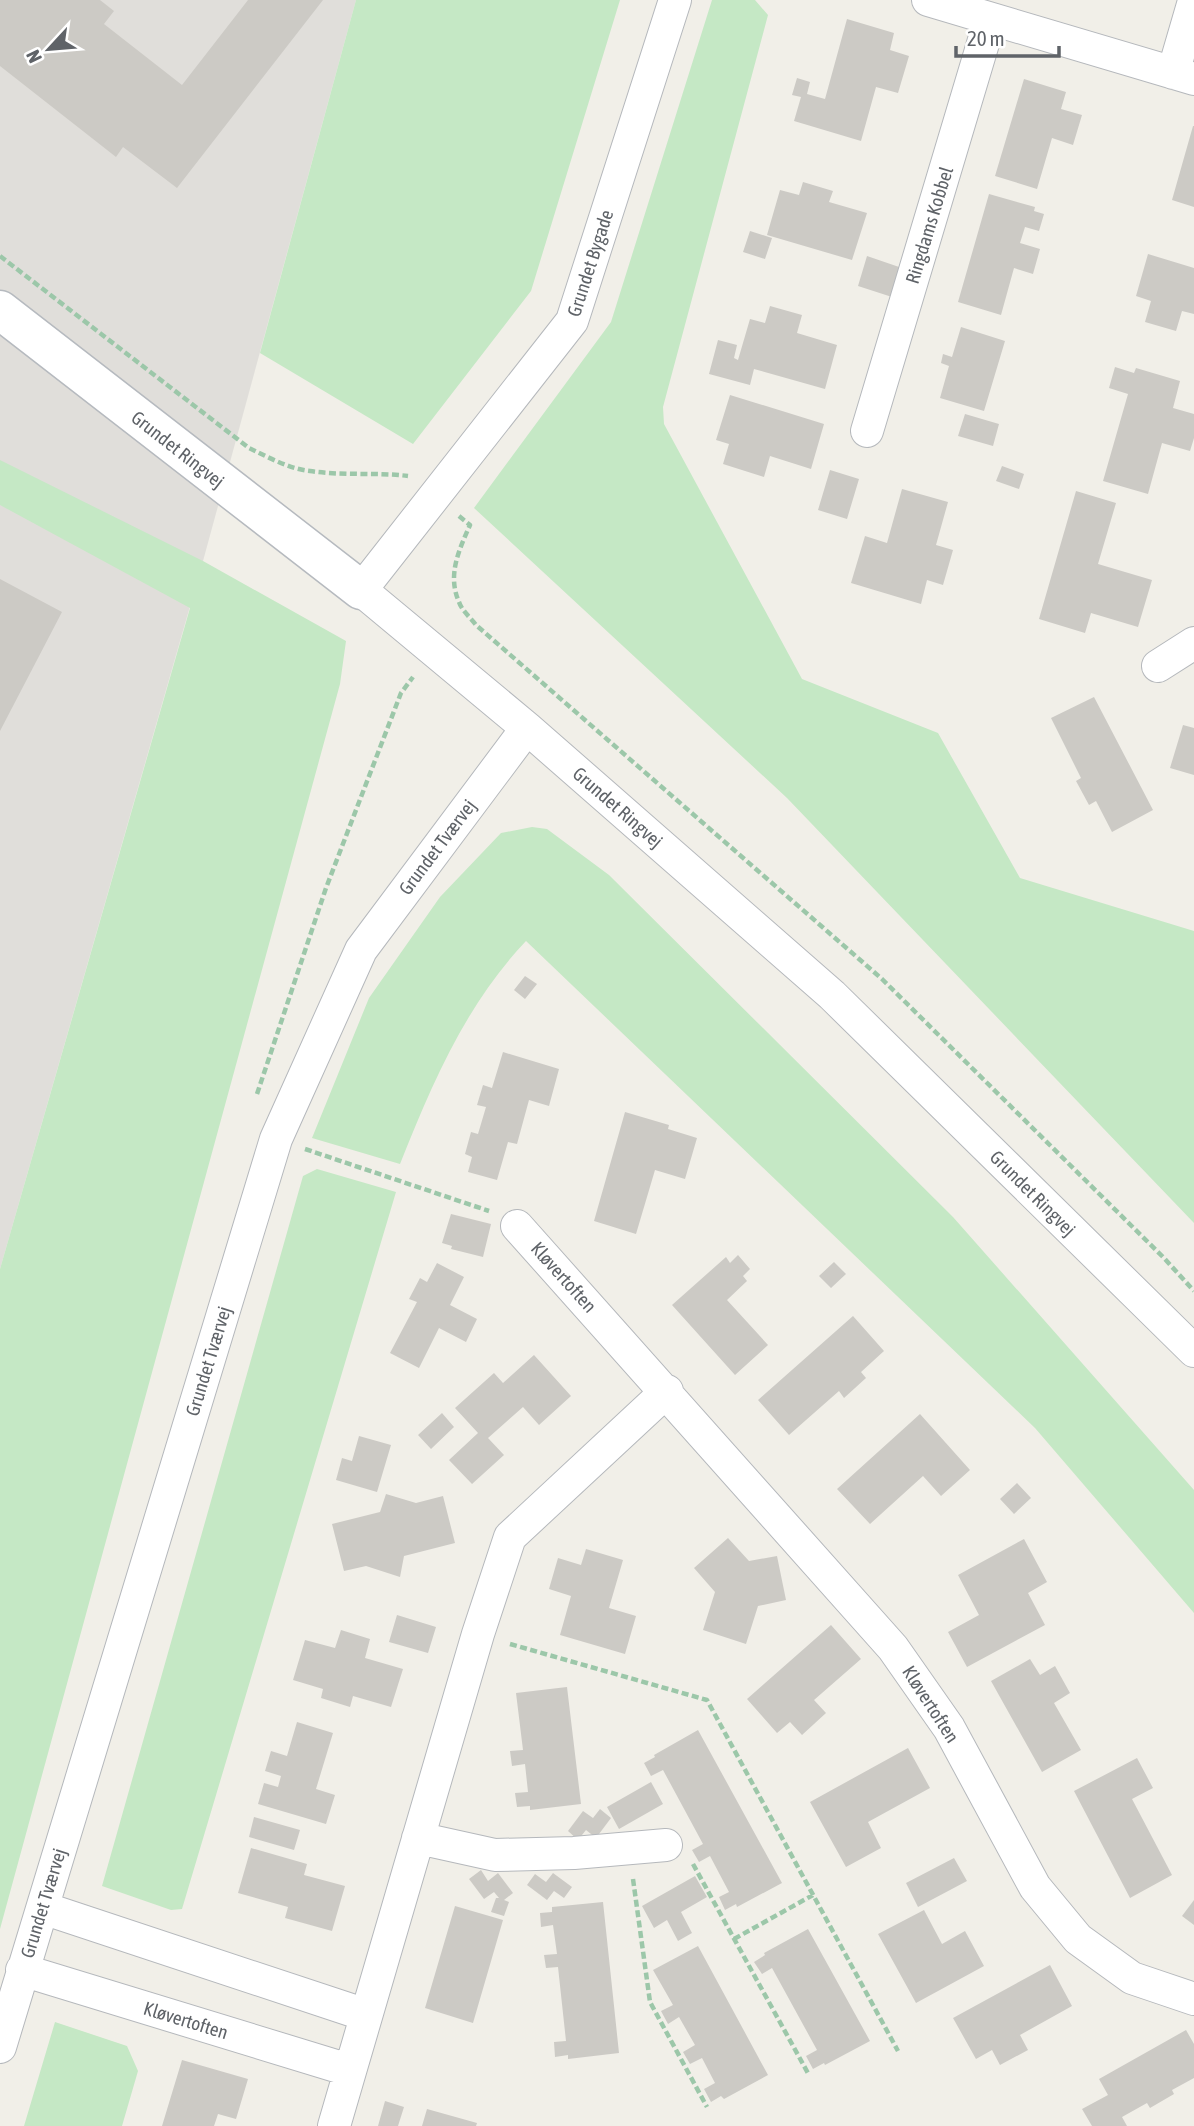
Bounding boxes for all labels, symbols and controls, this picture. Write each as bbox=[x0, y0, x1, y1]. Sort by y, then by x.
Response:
north arrow bbox=[14, 14, 84, 84]
scale bar bbox=[956, 14, 1059, 58]
text: 20 m bbox=[967, 26, 1005, 50]
text: N bbox=[21, 47, 46, 66]
street label: Ringdams Kobbel bbox=[901, 164, 957, 286]
street label: Grundet Bygade bbox=[562, 207, 618, 319]
street label: Grundet Ringvej bbox=[127, 406, 229, 492]
street label: Grundet Ringvej bbox=[569, 762, 667, 852]
street label: Grundet Tværvej bbox=[394, 795, 480, 899]
street label: Grundet Ringvej bbox=[986, 1146, 1080, 1240]
street label: Kløvertoften bbox=[527, 1237, 601, 1317]
street label: Grundet Tværvej bbox=[181, 1303, 235, 1419]
street label: Kløvertoften bbox=[898, 1661, 964, 1747]
street label: Grundet Tværvej bbox=[16, 1845, 70, 1961]
street label: Kløvertoften bbox=[141, 1997, 231, 2043]

